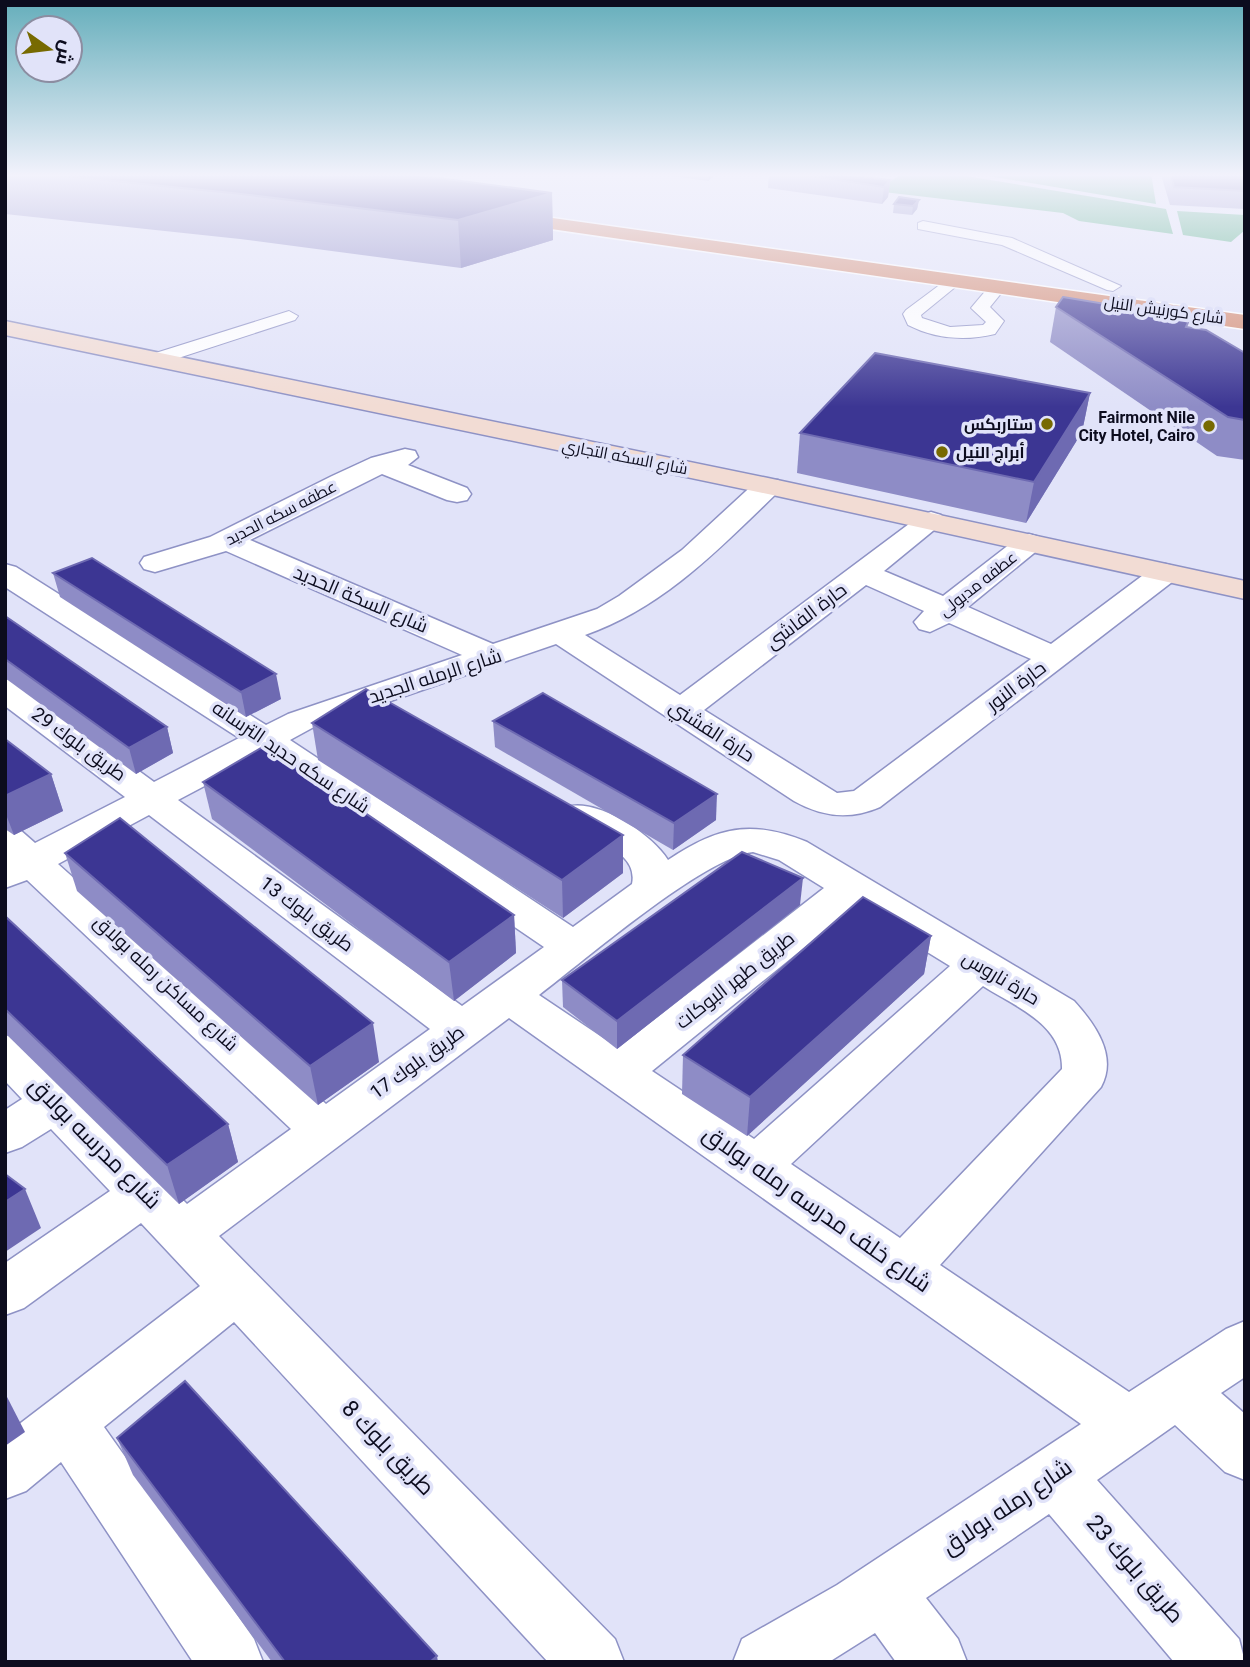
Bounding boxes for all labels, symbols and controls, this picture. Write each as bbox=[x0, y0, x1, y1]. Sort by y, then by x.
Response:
north arrow bbox=[14, 14, 84, 84]
text: ش bbox=[51, 38, 79, 68]
street label: شارع كورنيش النيل bbox=[1103, 292, 1225, 330]
place label: Fairmont Nile City Hotel, Cairo bbox=[1078, 408, 1195, 445]
place label: ستاربكس bbox=[964, 415, 1033, 434]
marker: ستاربكس bbox=[1039, 416, 1055, 432]
marker: Fairmont Nile City Hotel, Cairo bbox=[1201, 418, 1217, 434]
street label: شارع السكه التجاري bbox=[560, 436, 689, 482]
place label: أبراج النيل bbox=[956, 442, 1025, 463]
marker: أبراج النيل bbox=[934, 444, 950, 460]
street label: عطفه سكه الحديد bbox=[223, 477, 339, 549]
street label: عطفه مدبولى bbox=[935, 548, 1021, 621]
street label: شارع السكة الحديد bbox=[290, 560, 432, 639]
street label: حارة الفاشى bbox=[761, 578, 851, 654]
street label: شارع الرمله الجديد bbox=[366, 644, 505, 710]
street label: حارة النور bbox=[981, 656, 1050, 717]
street label: حارة الفشني bbox=[663, 695, 759, 770]
street label: شارع سكه حديد الترسانه bbox=[207, 696, 374, 820]
street label: طريق بلوك 29 bbox=[27, 702, 131, 787]
street label: طريق بلوك 13 bbox=[255, 871, 358, 957]
street label: شارع مساكن رمله بولاق bbox=[88, 910, 243, 1057]
street label: طريق طهر البوكات bbox=[671, 926, 800, 1034]
street label: حارة ناروس bbox=[958, 946, 1044, 1010]
street label: طريق بلوك 17 bbox=[365, 1020, 469, 1105]
street label: شارع مدرسه بولاق bbox=[22, 1071, 167, 1216]
street label: شارع خلف مدرسه رمله بولاق bbox=[697, 1120, 936, 1300]
street label: طريق بلوك 8 bbox=[336, 1395, 440, 1501]
street label: شارع رمله بولاق bbox=[937, 1454, 1078, 1562]
street label: طريق بلوك 23 bbox=[1081, 1509, 1189, 1629]

